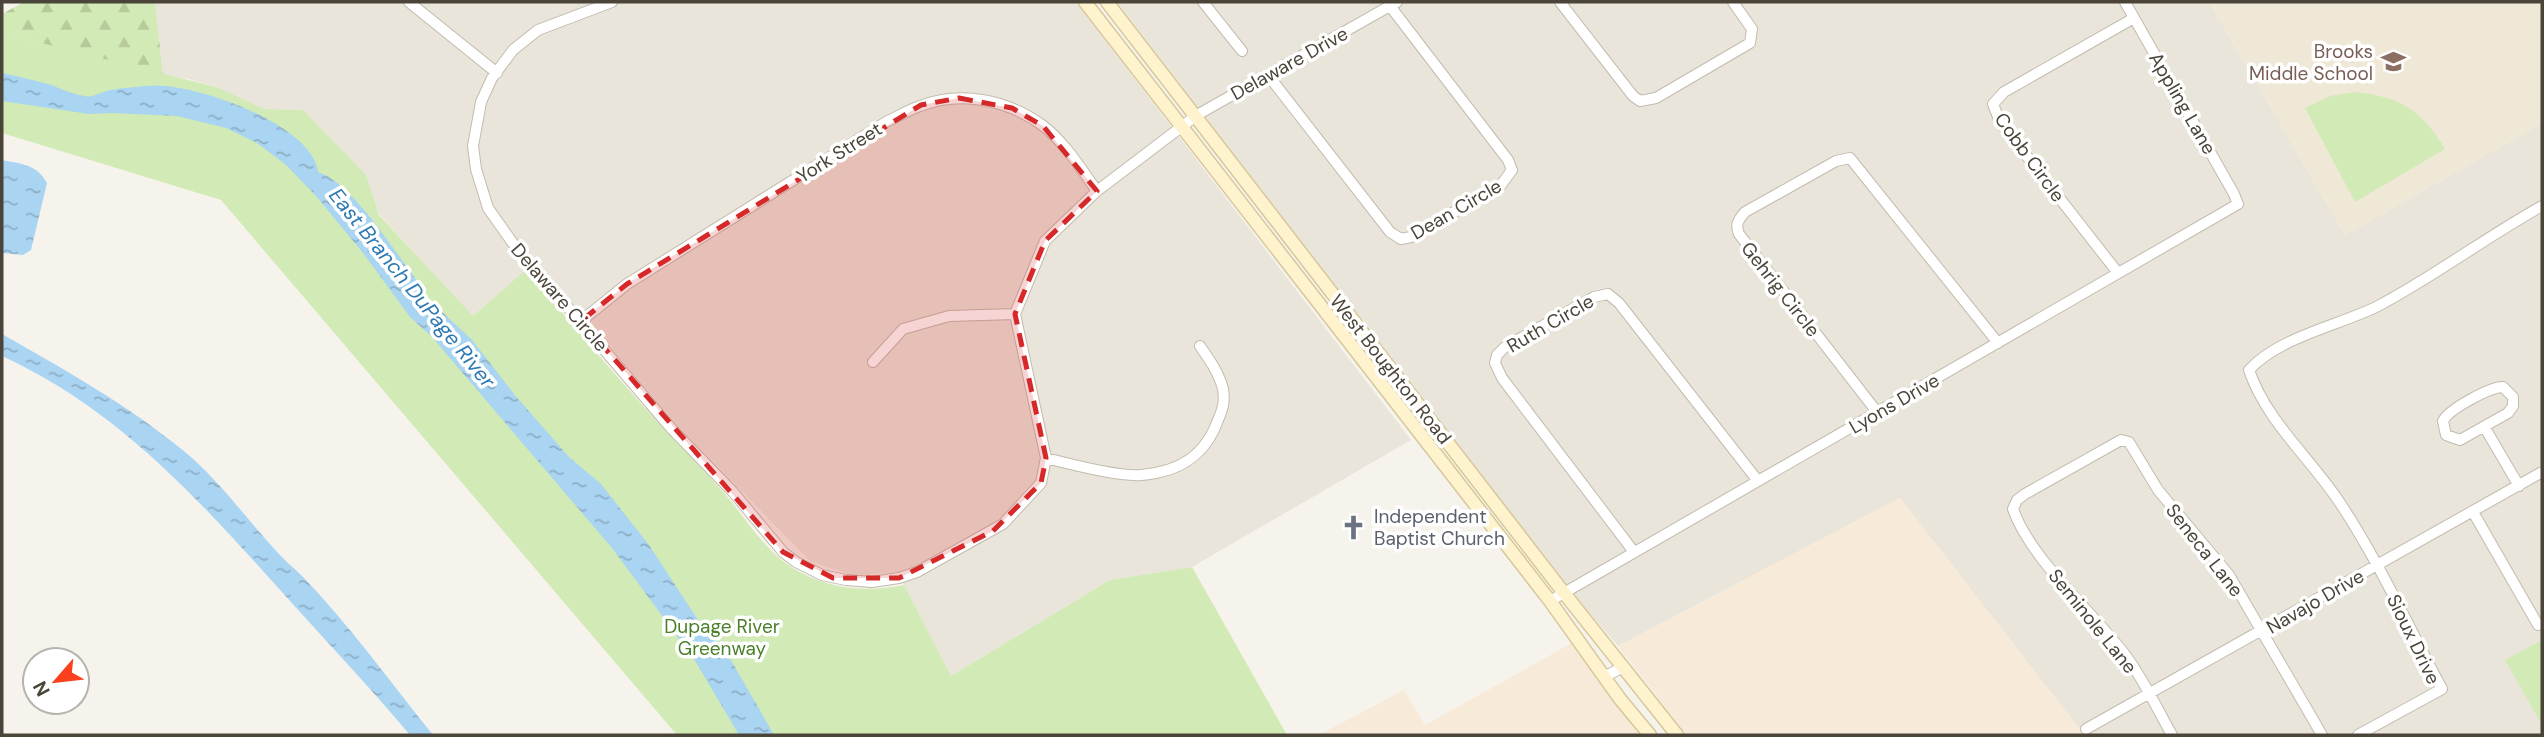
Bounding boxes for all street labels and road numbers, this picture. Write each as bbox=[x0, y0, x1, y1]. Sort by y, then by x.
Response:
street label: Delaware Drive bbox=[1226, 21, 1352, 106]
street label: Appling Lane bbox=[2143, 48, 2222, 159]
street label: Cobb Circle bbox=[1989, 108, 2070, 207]
street label: York Street bbox=[792, 116, 887, 188]
street label: Dean Circle bbox=[1406, 173, 1506, 245]
street label: Gehrig Circle bbox=[1736, 237, 1826, 342]
street label: Delaware Circle bbox=[506, 238, 614, 357]
street label: West Boughton Road bbox=[1324, 289, 1457, 449]
street label: Ruth Circle bbox=[1502, 289, 1598, 358]
street label: Lyons Drive bbox=[1845, 368, 1944, 439]
street label: Seneca Lane bbox=[2160, 499, 2249, 602]
street label: Navajo Drive bbox=[2262, 563, 2369, 639]
street label: Seminole Lane bbox=[2043, 564, 2142, 679]
street label: Sioux Drive bbox=[2381, 590, 2446, 688]

